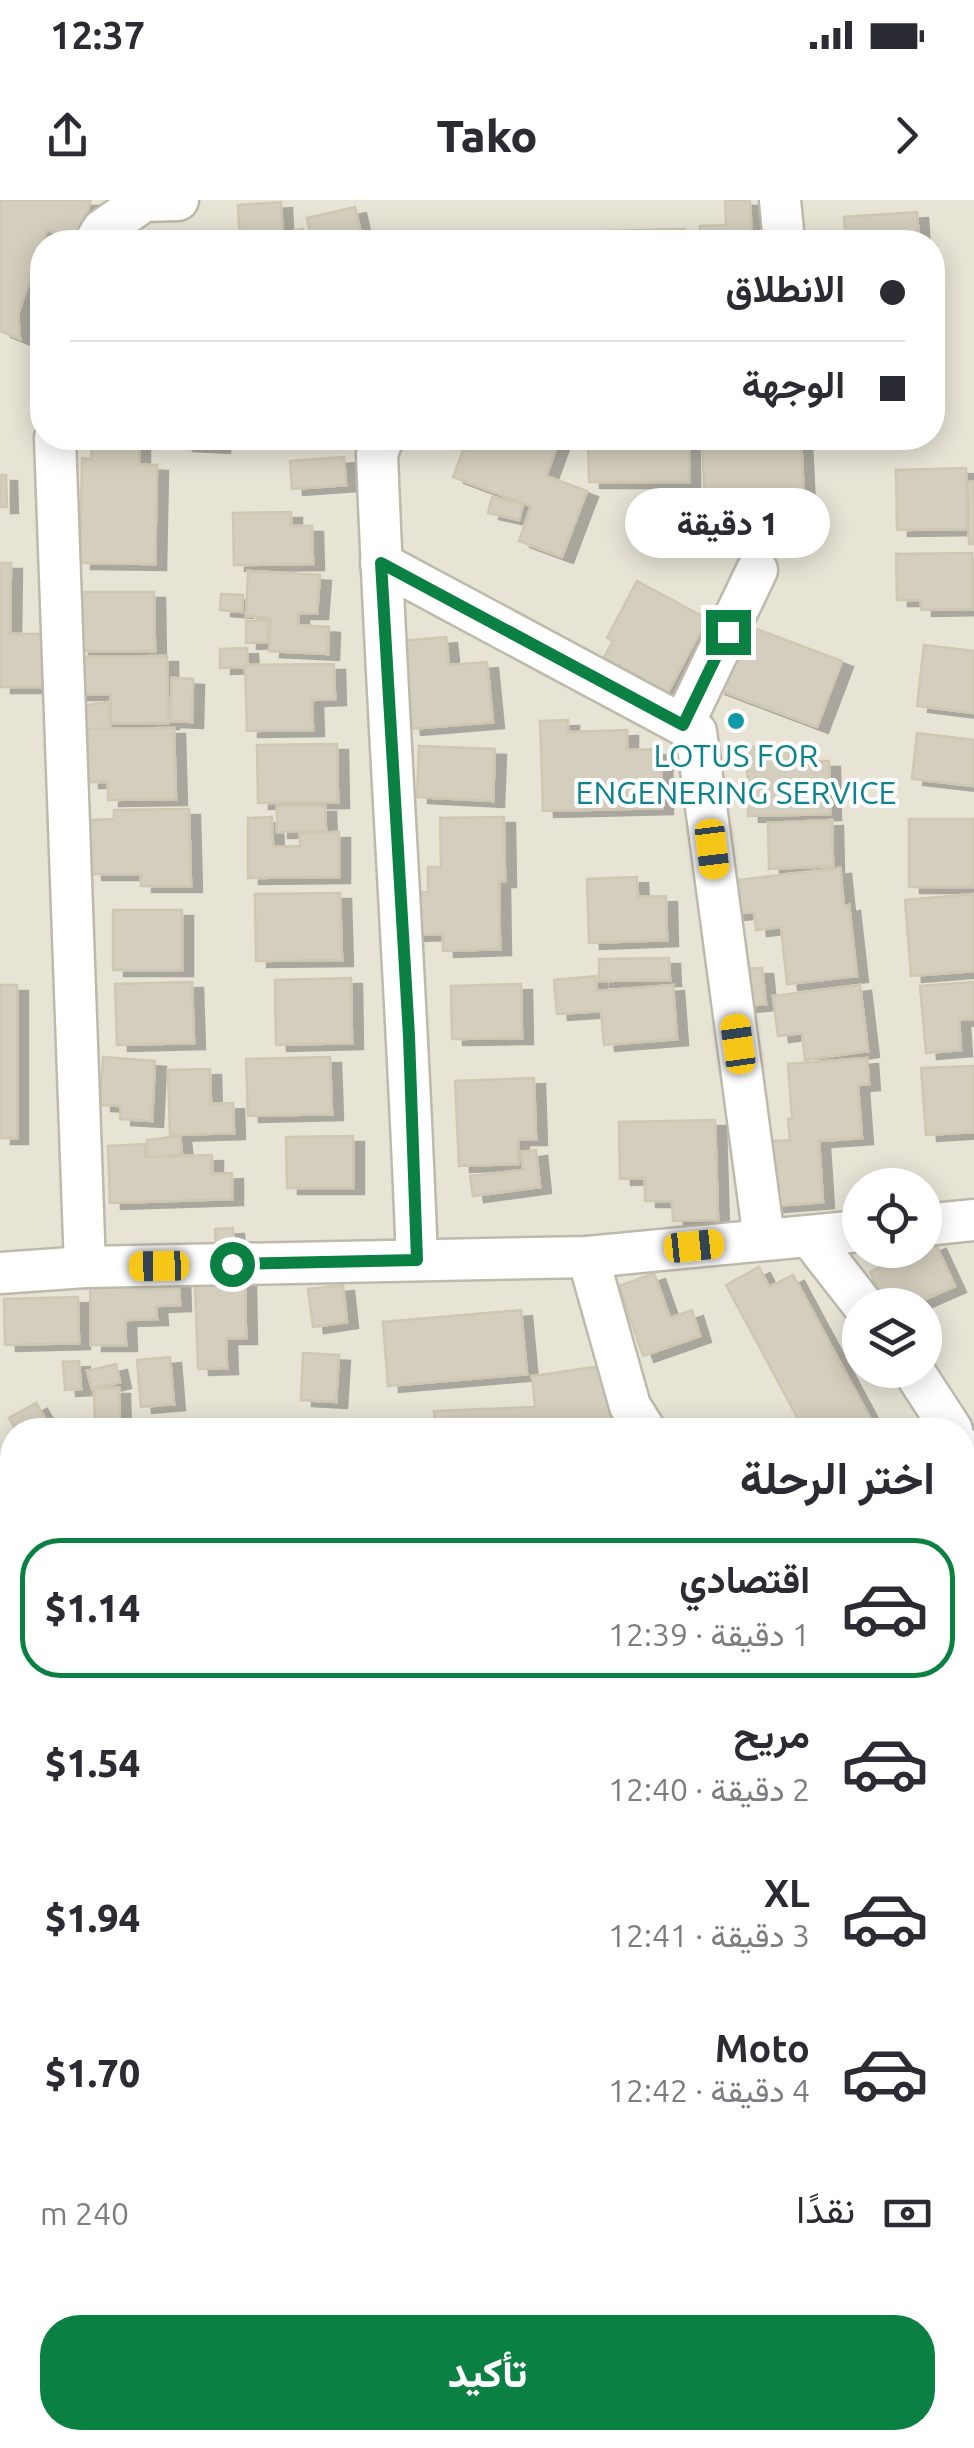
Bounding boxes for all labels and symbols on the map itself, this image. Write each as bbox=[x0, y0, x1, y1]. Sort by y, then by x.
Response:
callout: 1 دقيقة bbox=[626, 487, 830, 557]
route end bbox=[706, 610, 751, 655]
marker: LOTUS FOR ENGENERING SERVICE bbox=[725, 710, 747, 732]
place label: LOTUS FOR ENGENERING SERVICE bbox=[575, 737, 897, 810]
car bbox=[693, 817, 731, 881]
car bbox=[719, 1012, 757, 1076]
car bbox=[663, 1228, 725, 1264]
route start bbox=[210, 1242, 255, 1287]
car bbox=[129, 1250, 189, 1282]

